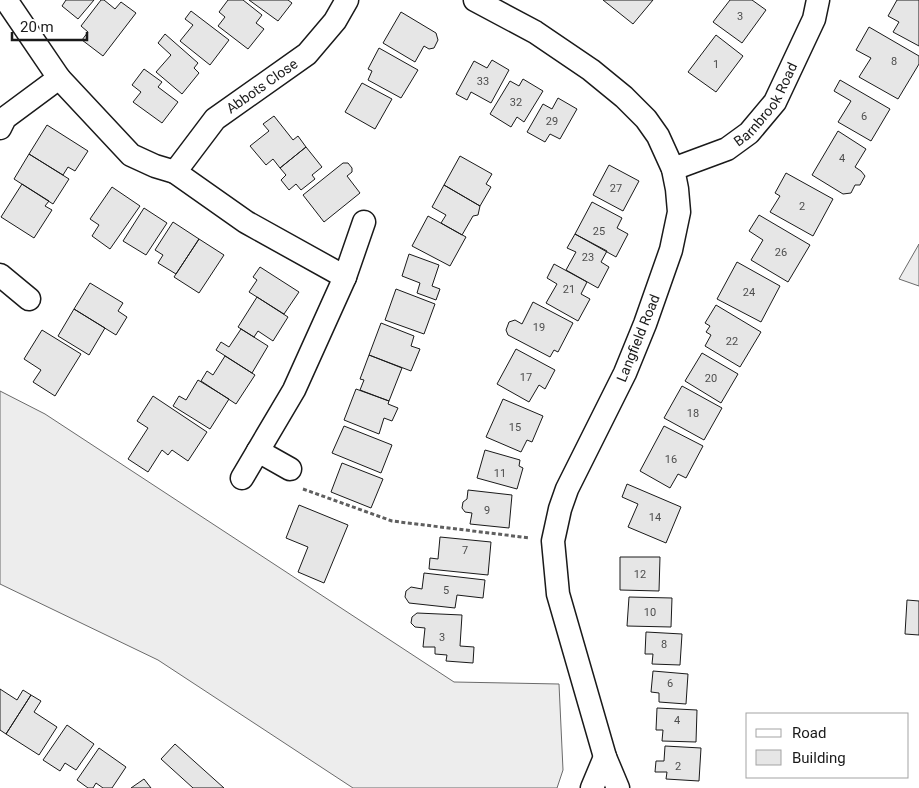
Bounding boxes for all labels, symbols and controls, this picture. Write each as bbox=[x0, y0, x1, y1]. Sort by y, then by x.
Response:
scale bar bbox=[12, 10, 88, 42]
house number: 3 bbox=[737, 10, 743, 23]
text: 20 m bbox=[20, 18, 54, 36]
street label: Abbots Close bbox=[223, 55, 300, 117]
house number: 8 bbox=[891, 55, 897, 68]
house number: 1 bbox=[713, 58, 719, 71]
street label: Barnbrook Road bbox=[731, 60, 800, 149]
house number: 33 bbox=[477, 75, 489, 88]
house number: 32 bbox=[510, 96, 522, 109]
house number: 6 bbox=[861, 110, 867, 123]
house number: 29 bbox=[546, 115, 558, 128]
house number: 4 bbox=[839, 152, 845, 165]
house number: 27 bbox=[610, 182, 622, 195]
house number: 2 bbox=[799, 200, 805, 213]
house number: 25 bbox=[593, 225, 605, 238]
house number: 26 bbox=[775, 246, 787, 259]
house number: 23 bbox=[582, 251, 594, 264]
house number: 21 bbox=[563, 283, 575, 296]
house number: 24 bbox=[743, 286, 755, 299]
street label: Langfield Road bbox=[613, 292, 663, 384]
house number: 19 bbox=[533, 321, 545, 334]
house number: 22 bbox=[726, 335, 738, 348]
house number: 17 bbox=[520, 371, 532, 384]
house number: 20 bbox=[705, 372, 717, 385]
house number: 18 bbox=[687, 407, 699, 420]
house number: 15 bbox=[509, 421, 521, 434]
house number: 16 bbox=[665, 453, 677, 466]
house number: 11 bbox=[494, 467, 506, 480]
house number: 9 bbox=[484, 504, 490, 517]
house number: 14 bbox=[649, 511, 661, 524]
house number: 7 bbox=[462, 544, 468, 557]
house number: 12 bbox=[634, 568, 646, 581]
house number: 5 bbox=[443, 584, 449, 597]
house number: 10 bbox=[644, 606, 656, 619]
house number: 3 bbox=[439, 631, 445, 644]
house number: 8 bbox=[661, 638, 667, 651]
house number: 6 bbox=[667, 677, 673, 690]
legend bbox=[746, 713, 909, 778]
house number: 4 bbox=[674, 714, 680, 727]
text: Road bbox=[792, 724, 826, 742]
text: Building bbox=[792, 749, 846, 767]
house number: 2 bbox=[675, 760, 681, 773]

